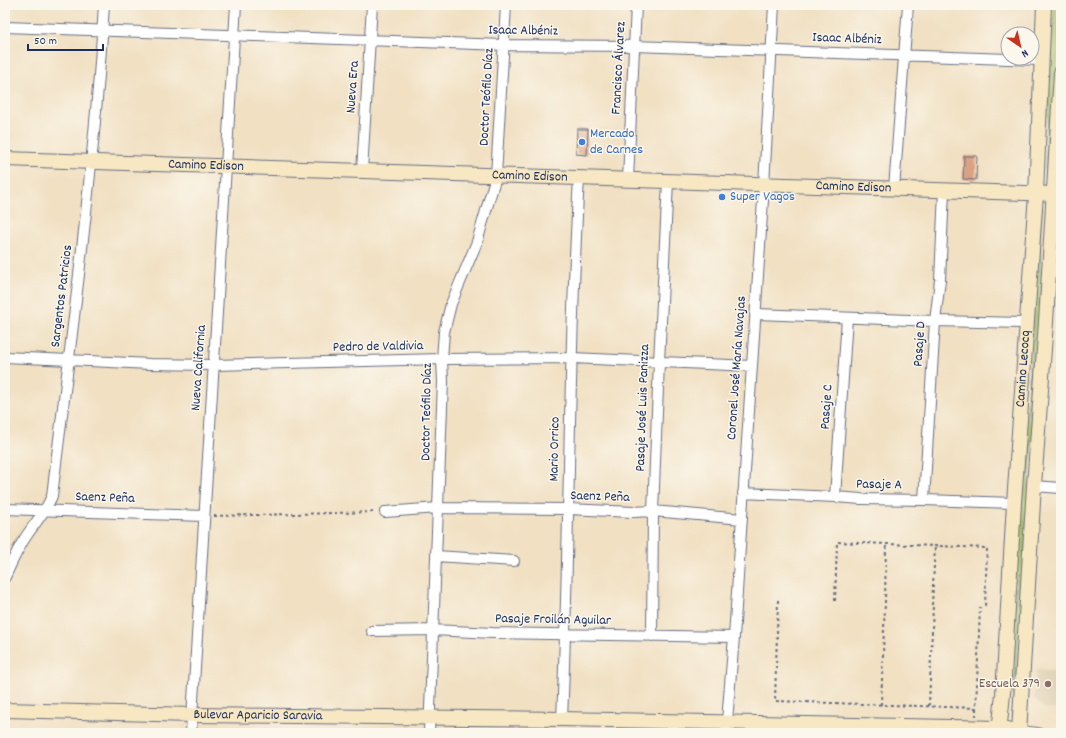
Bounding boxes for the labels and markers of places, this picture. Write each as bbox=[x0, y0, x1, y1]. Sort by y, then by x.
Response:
place label: Mercado de Carnes bbox=[590, 124, 643, 160]
marker: Mercado de Carnes bbox=[577, 137, 587, 147]
place label: Super Vagos bbox=[730, 187, 795, 207]
marker: Super Vagos bbox=[717, 192, 727, 202]
place label: Escuela 379 bbox=[979, 674, 1040, 694]
marker: Escuela 379 bbox=[1043, 679, 1053, 689]

